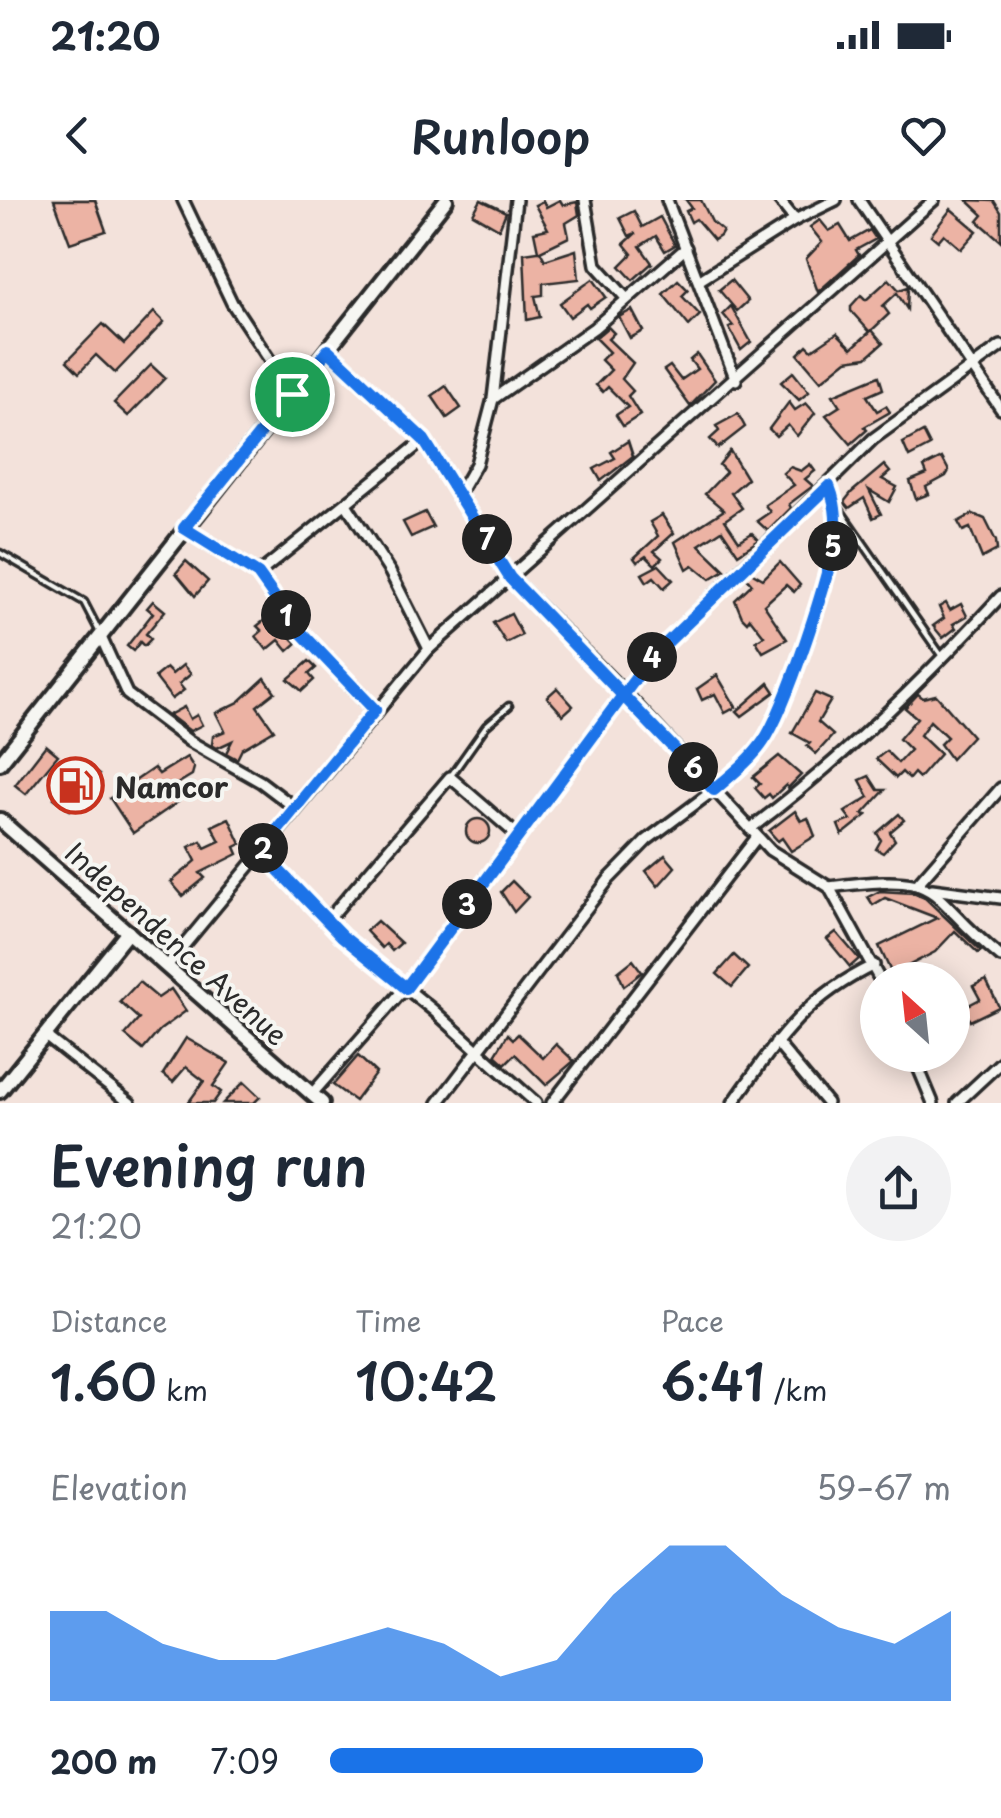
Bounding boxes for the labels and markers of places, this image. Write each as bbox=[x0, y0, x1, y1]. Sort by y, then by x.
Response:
pin bbox=[250, 352, 335, 437]
pin: 7 bbox=[462, 514, 512, 564]
pin: 5 bbox=[808, 521, 858, 571]
pin: 1 bbox=[261, 590, 311, 640]
pin: 4 bbox=[627, 632, 677, 682]
pin: 6 bbox=[668, 742, 718, 792]
fuel station icon: Namcor bbox=[46, 756, 106, 816]
place label: Namcor bbox=[115, 765, 229, 808]
pin: 2 bbox=[238, 823, 288, 873]
pin: 3 bbox=[442, 879, 492, 929]

